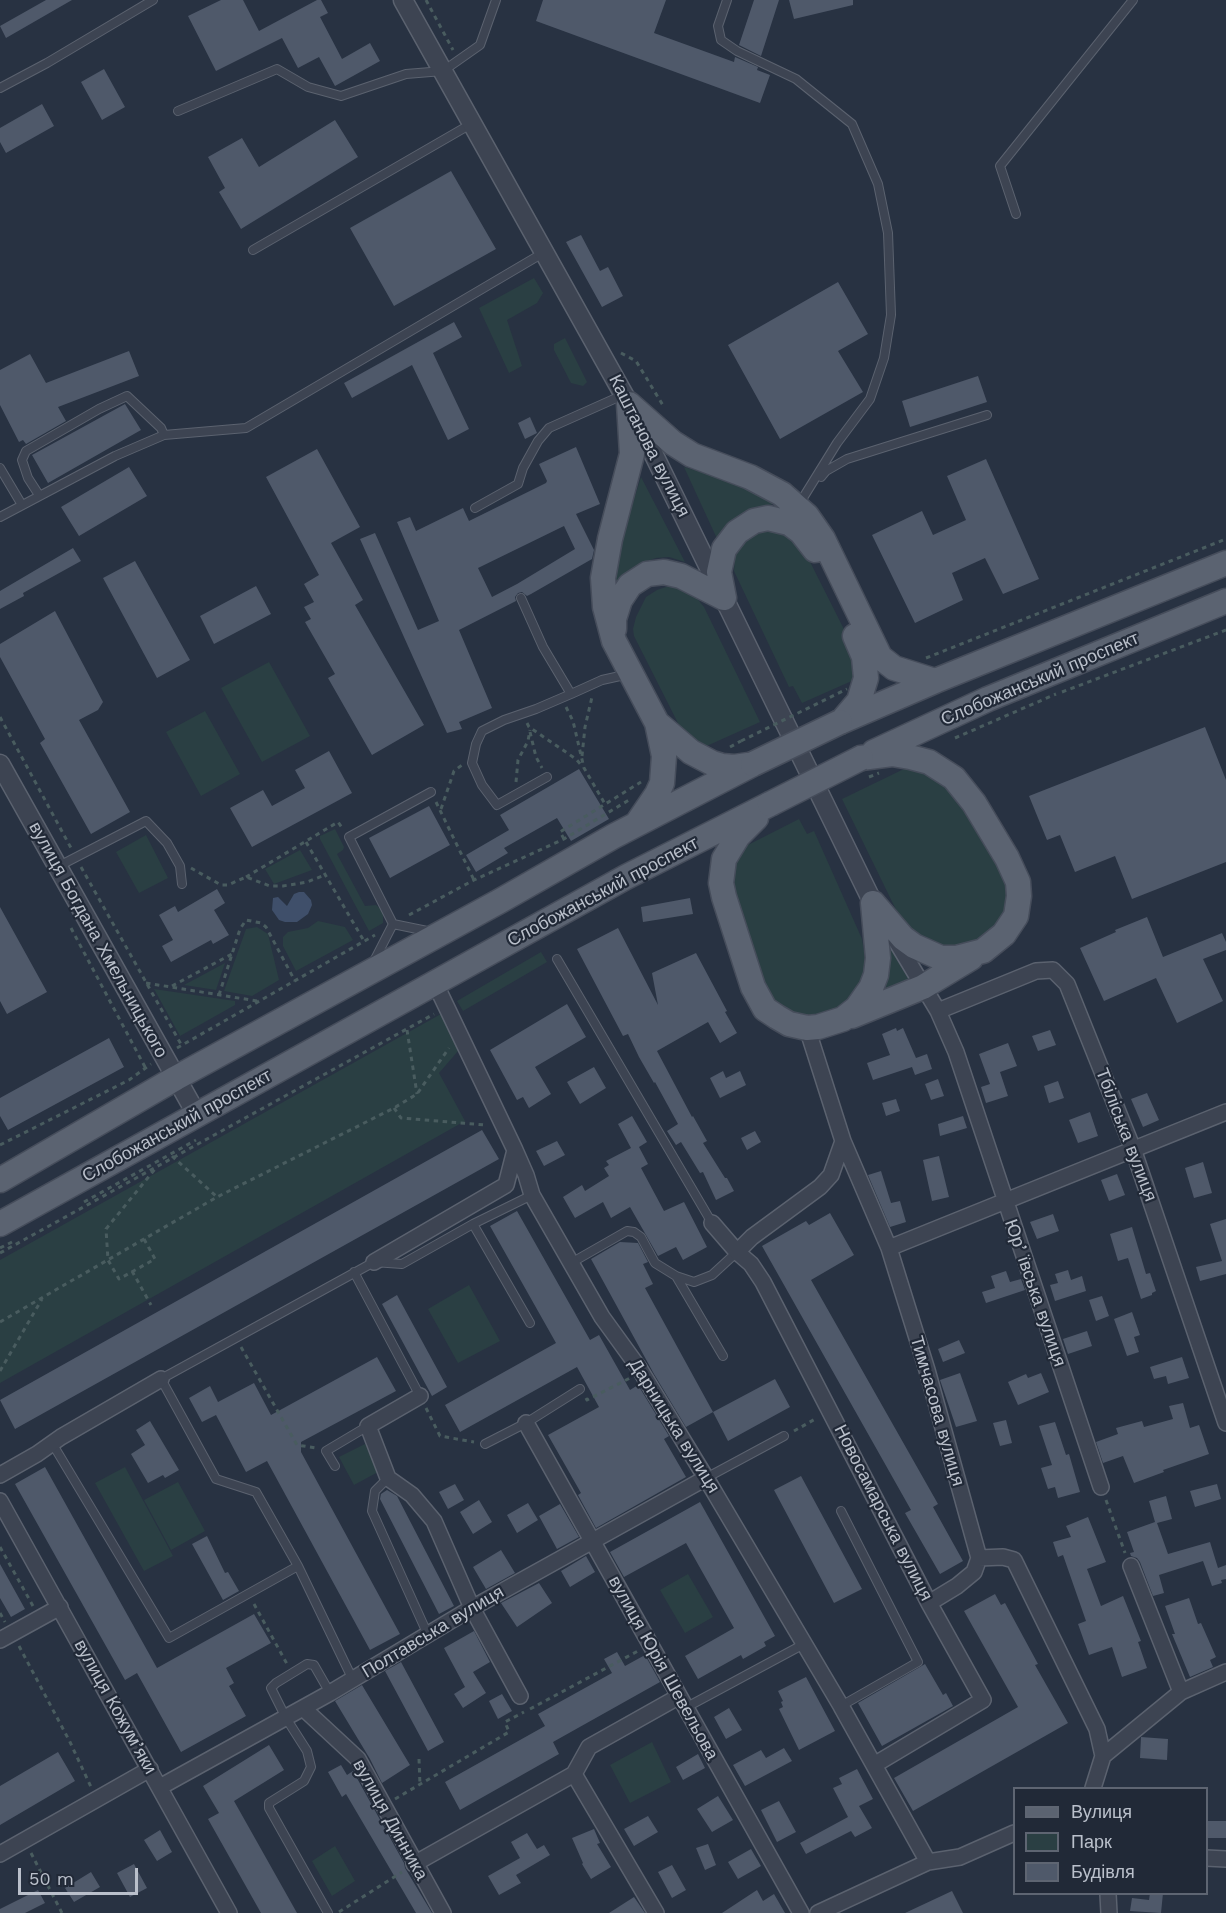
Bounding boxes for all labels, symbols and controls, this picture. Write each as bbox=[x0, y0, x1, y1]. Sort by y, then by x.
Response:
street label: Каштанова вулиця bbox=[604, 371, 694, 521]
street label: Слобожанський проспект bbox=[938, 627, 1142, 731]
street label: вулиця Богдана Хмельницького bbox=[24, 818, 172, 1062]
street label: Слобожанський проспект bbox=[504, 832, 702, 952]
street label: Слобожанський проспект bbox=[79, 1065, 275, 1187]
street label: Тбіліська вулиця bbox=[1091, 1065, 1161, 1205]
street label: Юрʼївська вулиця bbox=[1000, 1216, 1070, 1370]
street label: Тимчасова вулиця bbox=[905, 1333, 969, 1489]
street label: Дарницька вулиця bbox=[624, 1355, 724, 1497]
street label: Новосамарська вулиця bbox=[829, 1421, 937, 1605]
street label: вулиця Юрія Шевельова bbox=[603, 1572, 723, 1764]
street label: Полтавська вулиця bbox=[358, 1581, 508, 1683]
street label: вулиця Кожум’яки bbox=[69, 1636, 161, 1778]
street label: вулиця Динника bbox=[348, 1756, 432, 1884]
legend bbox=[1013, 1787, 1208, 1895]
text: Вулиця bbox=[1071, 1801, 1132, 1822]
text: Парк bbox=[1071, 1831, 1112, 1852]
scale bar bbox=[21, 1856, 141, 1894]
text: Будівля bbox=[1071, 1861, 1135, 1882]
text: 50 m bbox=[29, 1868, 74, 1889]

